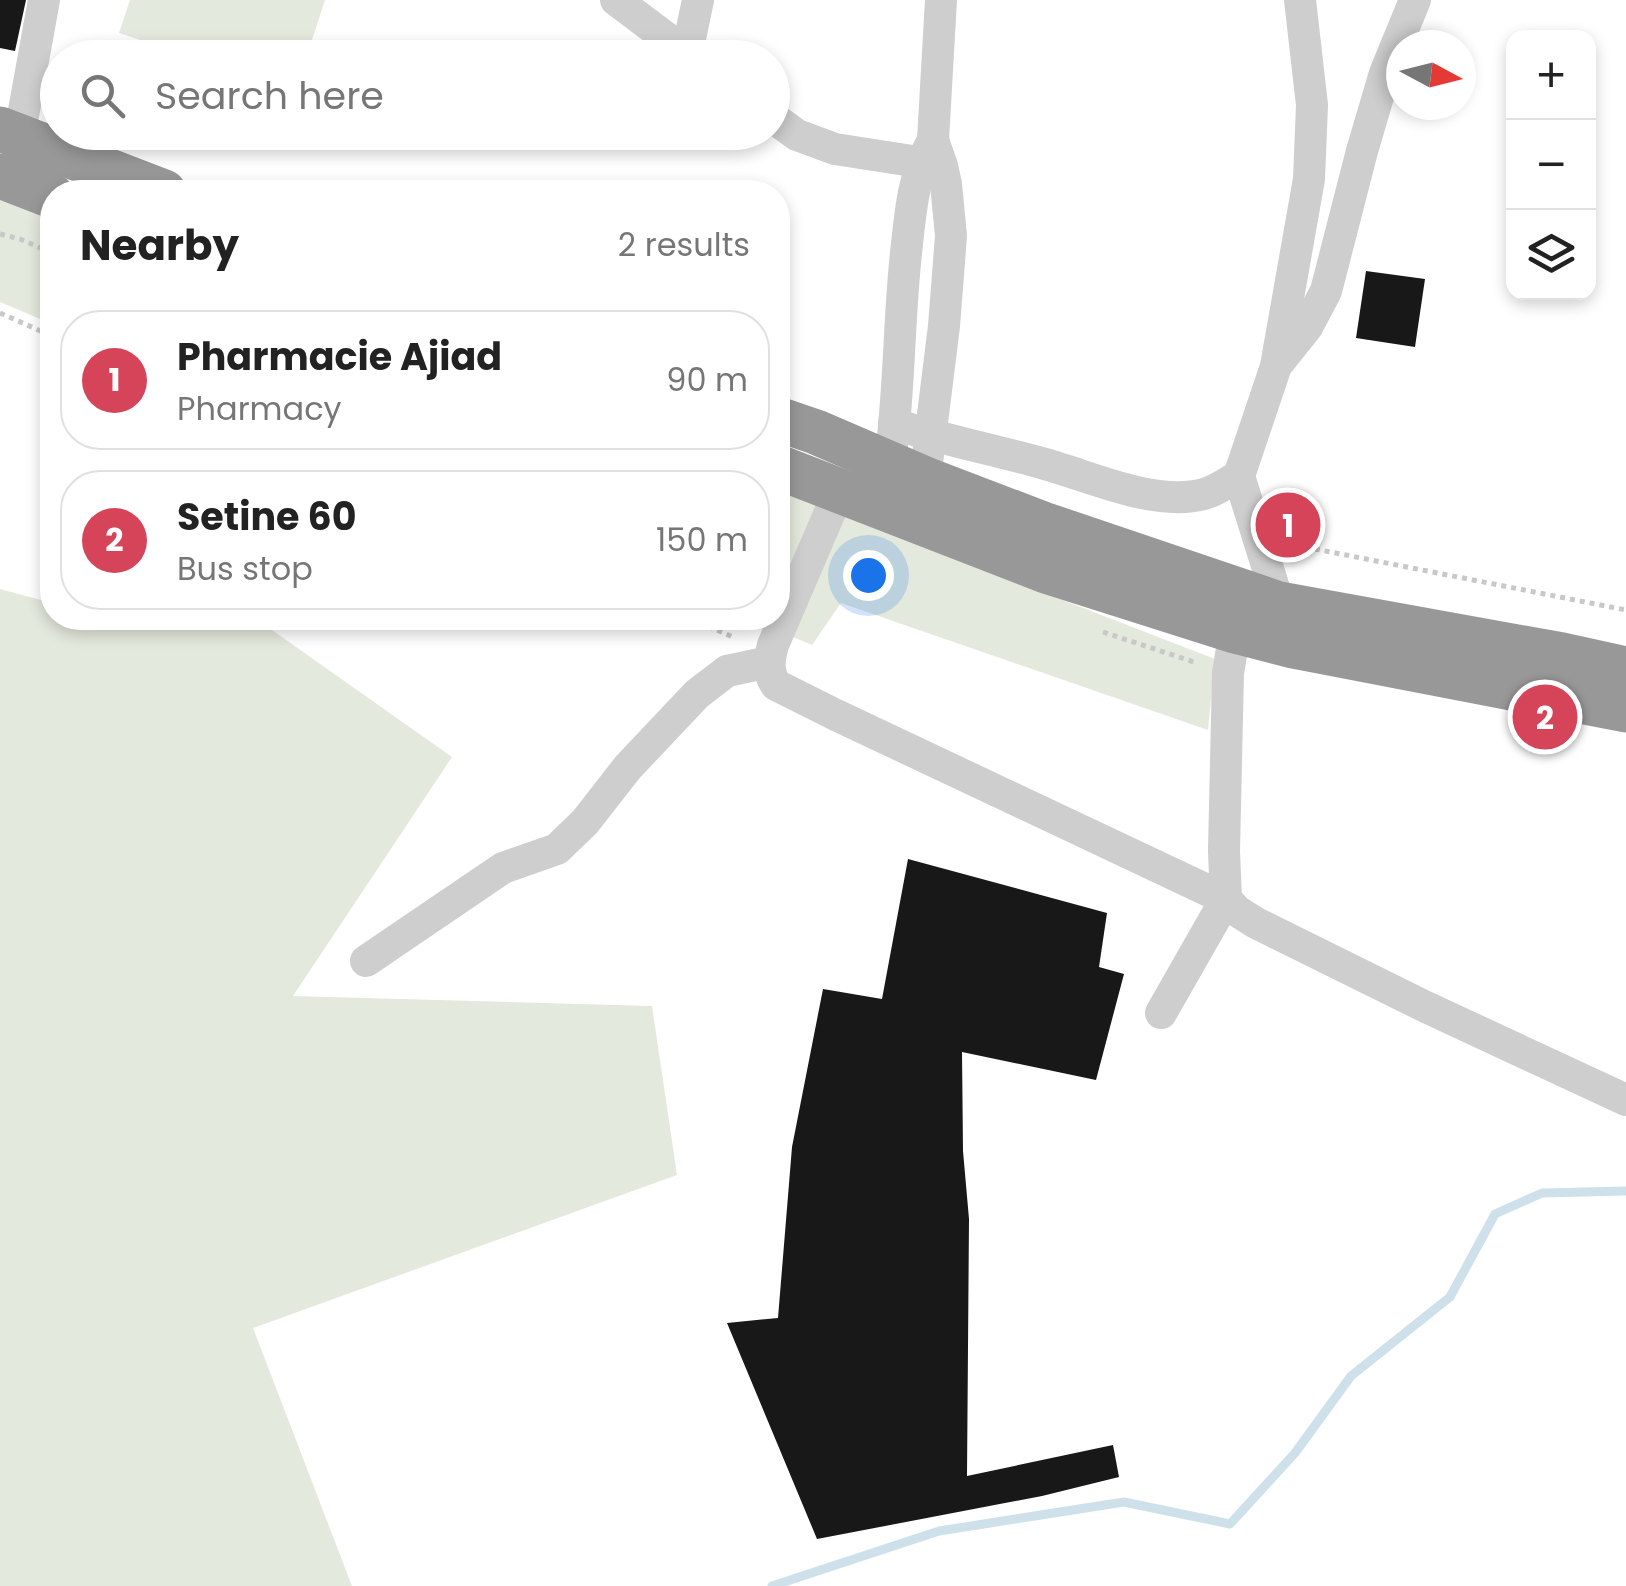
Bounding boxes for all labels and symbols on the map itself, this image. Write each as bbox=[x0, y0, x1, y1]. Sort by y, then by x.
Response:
north arrow bbox=[1386, 30, 1476, 120]
pin: 1 bbox=[1256, 488, 1320, 562]
your location bbox=[843, 550, 894, 601]
pin: 2 bbox=[1512, 680, 1578, 754]

